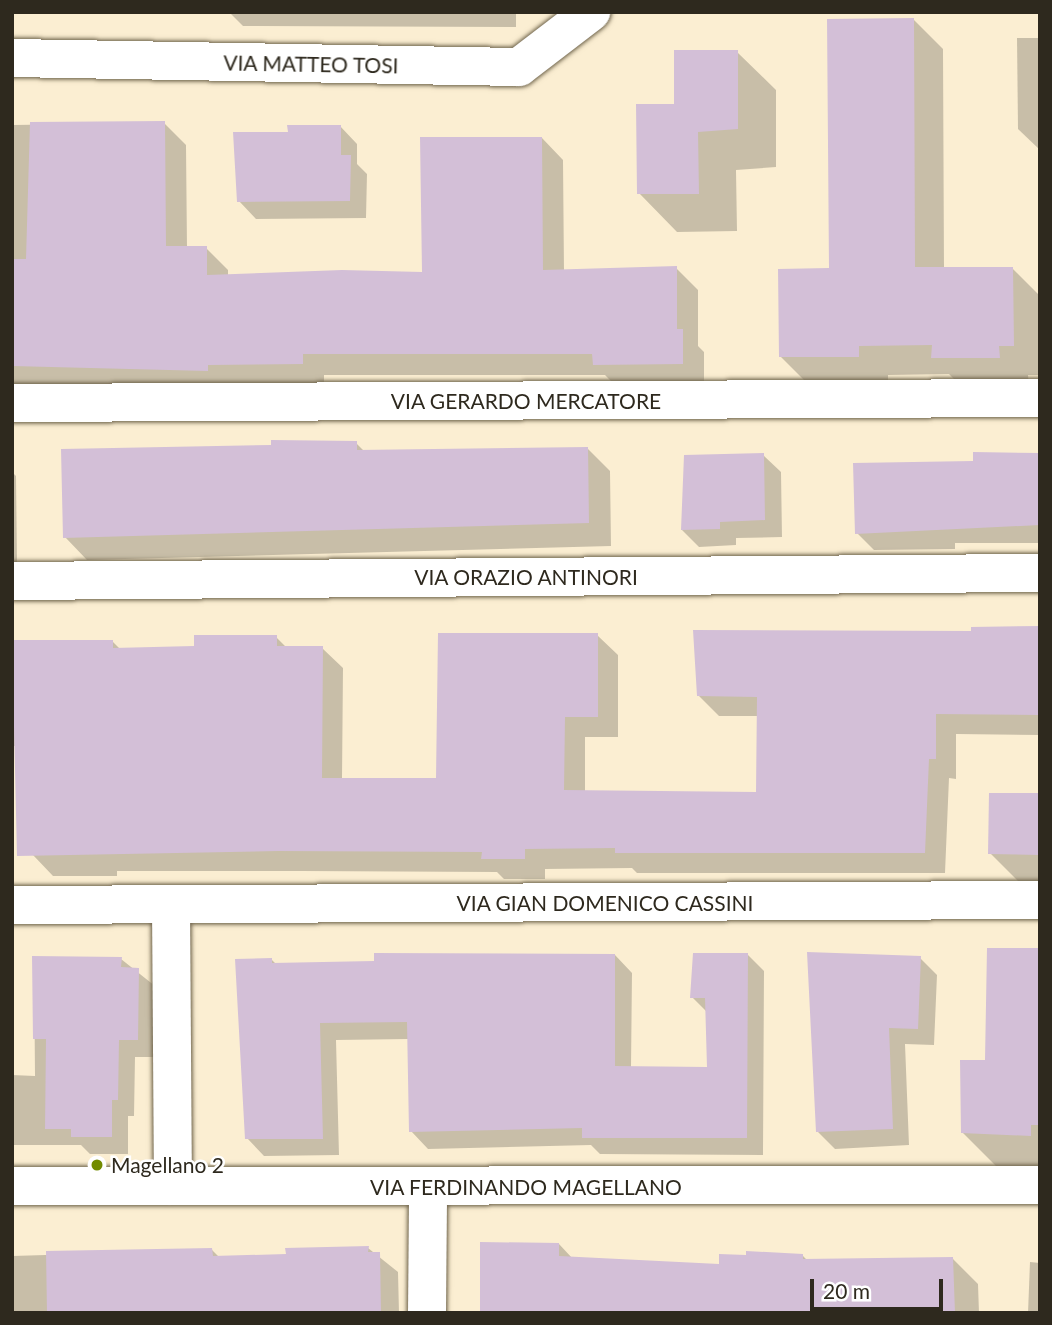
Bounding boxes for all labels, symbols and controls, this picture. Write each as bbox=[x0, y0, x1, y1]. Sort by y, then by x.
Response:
street label: VIA MATTEO TOSI bbox=[223, 50, 399, 78]
street label: VIA GERARDO MERCATORE bbox=[390, 388, 662, 414]
street label: VIA ORAZIO ANTINORI bbox=[414, 564, 638, 590]
street label: VIA GIAN DOMENICO CASSINI bbox=[456, 890, 754, 916]
place label: Magellano 2 bbox=[111, 1152, 224, 1178]
marker: Magellano 2 bbox=[89, 1157, 105, 1173]
street label: VIA FERDINANDO MAGELLANO bbox=[370, 1174, 682, 1200]
scale bar bbox=[814, 1266, 947, 1310]
text: 20 m bbox=[823, 1278, 870, 1303]

